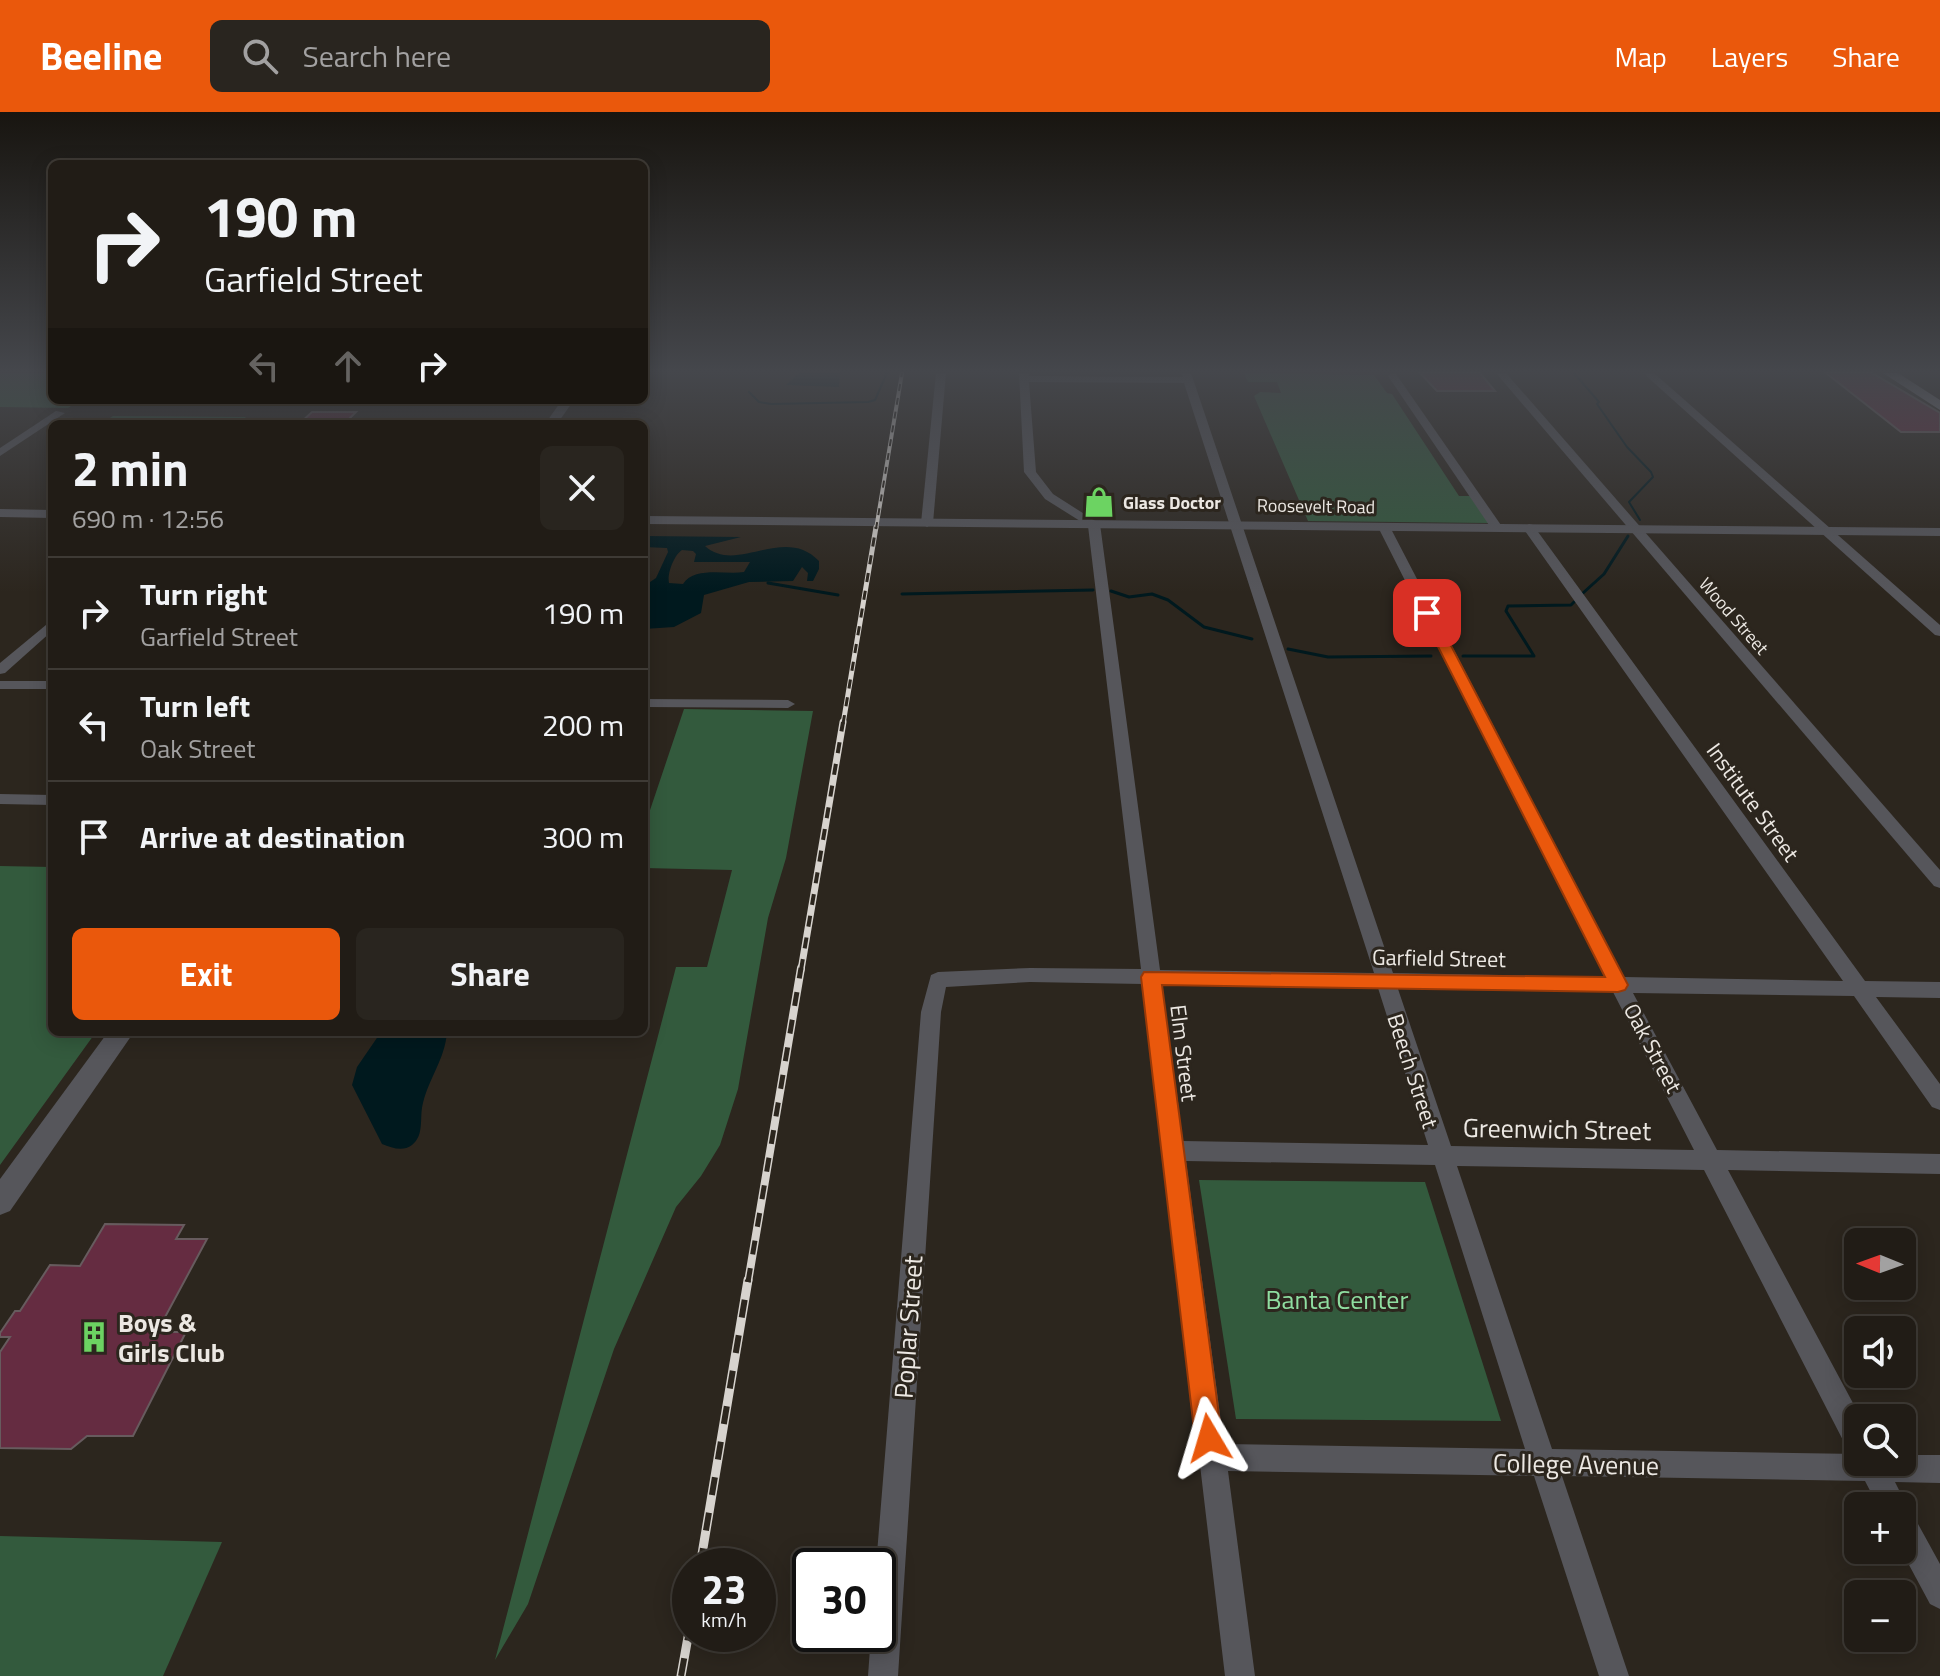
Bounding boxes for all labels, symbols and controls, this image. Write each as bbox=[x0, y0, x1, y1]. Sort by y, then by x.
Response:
search box bbox=[210, 20, 770, 92]
text: Beeline bbox=[40, 27, 162, 85]
text: Search here bbox=[302, 33, 451, 79]
icon: search bbox=[238, 34, 282, 78]
text: Map bbox=[1614, 35, 1667, 78]
text: Layers bbox=[1711, 35, 1788, 78]
text: Share bbox=[1832, 35, 1900, 78]
text: 190 m bbox=[204, 174, 357, 259]
icon: right bbox=[72, 192, 176, 296]
text: Garfield Street bbox=[204, 251, 423, 306]
icon: left bbox=[242, 344, 286, 388]
icon: ahead bbox=[326, 344, 370, 388]
icon: right bbox=[410, 344, 454, 388]
text: 2 min bbox=[72, 432, 189, 505]
button: close bbox=[540, 446, 624, 530]
shop icon: Glass Doctor bbox=[1082, 485, 1116, 519]
place label: Glass Doctor bbox=[1123, 489, 1221, 516]
street label: Roosevelt Road bbox=[1257, 491, 1375, 521]
text: 690 m · 12:56 bbox=[72, 499, 224, 538]
text: Turn right bbox=[140, 571, 268, 617]
street label: Wood Street bbox=[1693, 571, 1776, 661]
pin bbox=[1393, 579, 1461, 647]
text: 190 m bbox=[542, 590, 624, 636]
icon: right bbox=[72, 591, 116, 635]
icon: arrive bbox=[1405, 591, 1449, 635]
text: Garfield Street bbox=[140, 617, 298, 656]
text: Turn left bbox=[140, 683, 250, 729]
text: 200 m bbox=[542, 702, 624, 748]
icon: left bbox=[72, 703, 116, 747]
text: Oak Street bbox=[140, 729, 255, 768]
street label: Institute Street bbox=[1698, 735, 1808, 869]
text: Arrive at destination bbox=[140, 814, 405, 860]
text: 300 m bbox=[542, 814, 624, 860]
icon: arrive bbox=[72, 815, 116, 859]
button: Exit bbox=[72, 928, 340, 1020]
button: Share bbox=[356, 928, 624, 1020]
street label: Garfield Street bbox=[1372, 940, 1506, 976]
street label: Oak Street bbox=[1615, 997, 1691, 1099]
street label: Elm Street bbox=[1161, 1003, 1207, 1104]
street label: Beech Street bbox=[1378, 1009, 1448, 1133]
street label: Greenwich Street bbox=[1462, 1108, 1652, 1150]
north arrow bbox=[1844, 1228, 1916, 1300]
map controls bbox=[1844, 1228, 1916, 1652]
street label: Poplar Street bbox=[884, 1254, 932, 1400]
park label: Banta Center bbox=[1266, 1280, 1408, 1319]
place label: Boys & Girls Club bbox=[118, 1303, 225, 1372]
button: sound bbox=[1844, 1316, 1916, 1388]
building icon: Boys & Girls Club bbox=[77, 1320, 111, 1354]
position arrow bbox=[1167, 1396, 1251, 1480]
button: search bbox=[1844, 1404, 1916, 1476]
street label: College Avenue bbox=[1493, 1443, 1659, 1485]
button: + bbox=[1844, 1492, 1916, 1564]
speed limit sign: 30 bbox=[792, 1548, 896, 1652]
text: 23 bbox=[702, 1559, 746, 1620]
button: − bbox=[1844, 1580, 1916, 1652]
text: km/h bbox=[701, 1604, 747, 1635]

